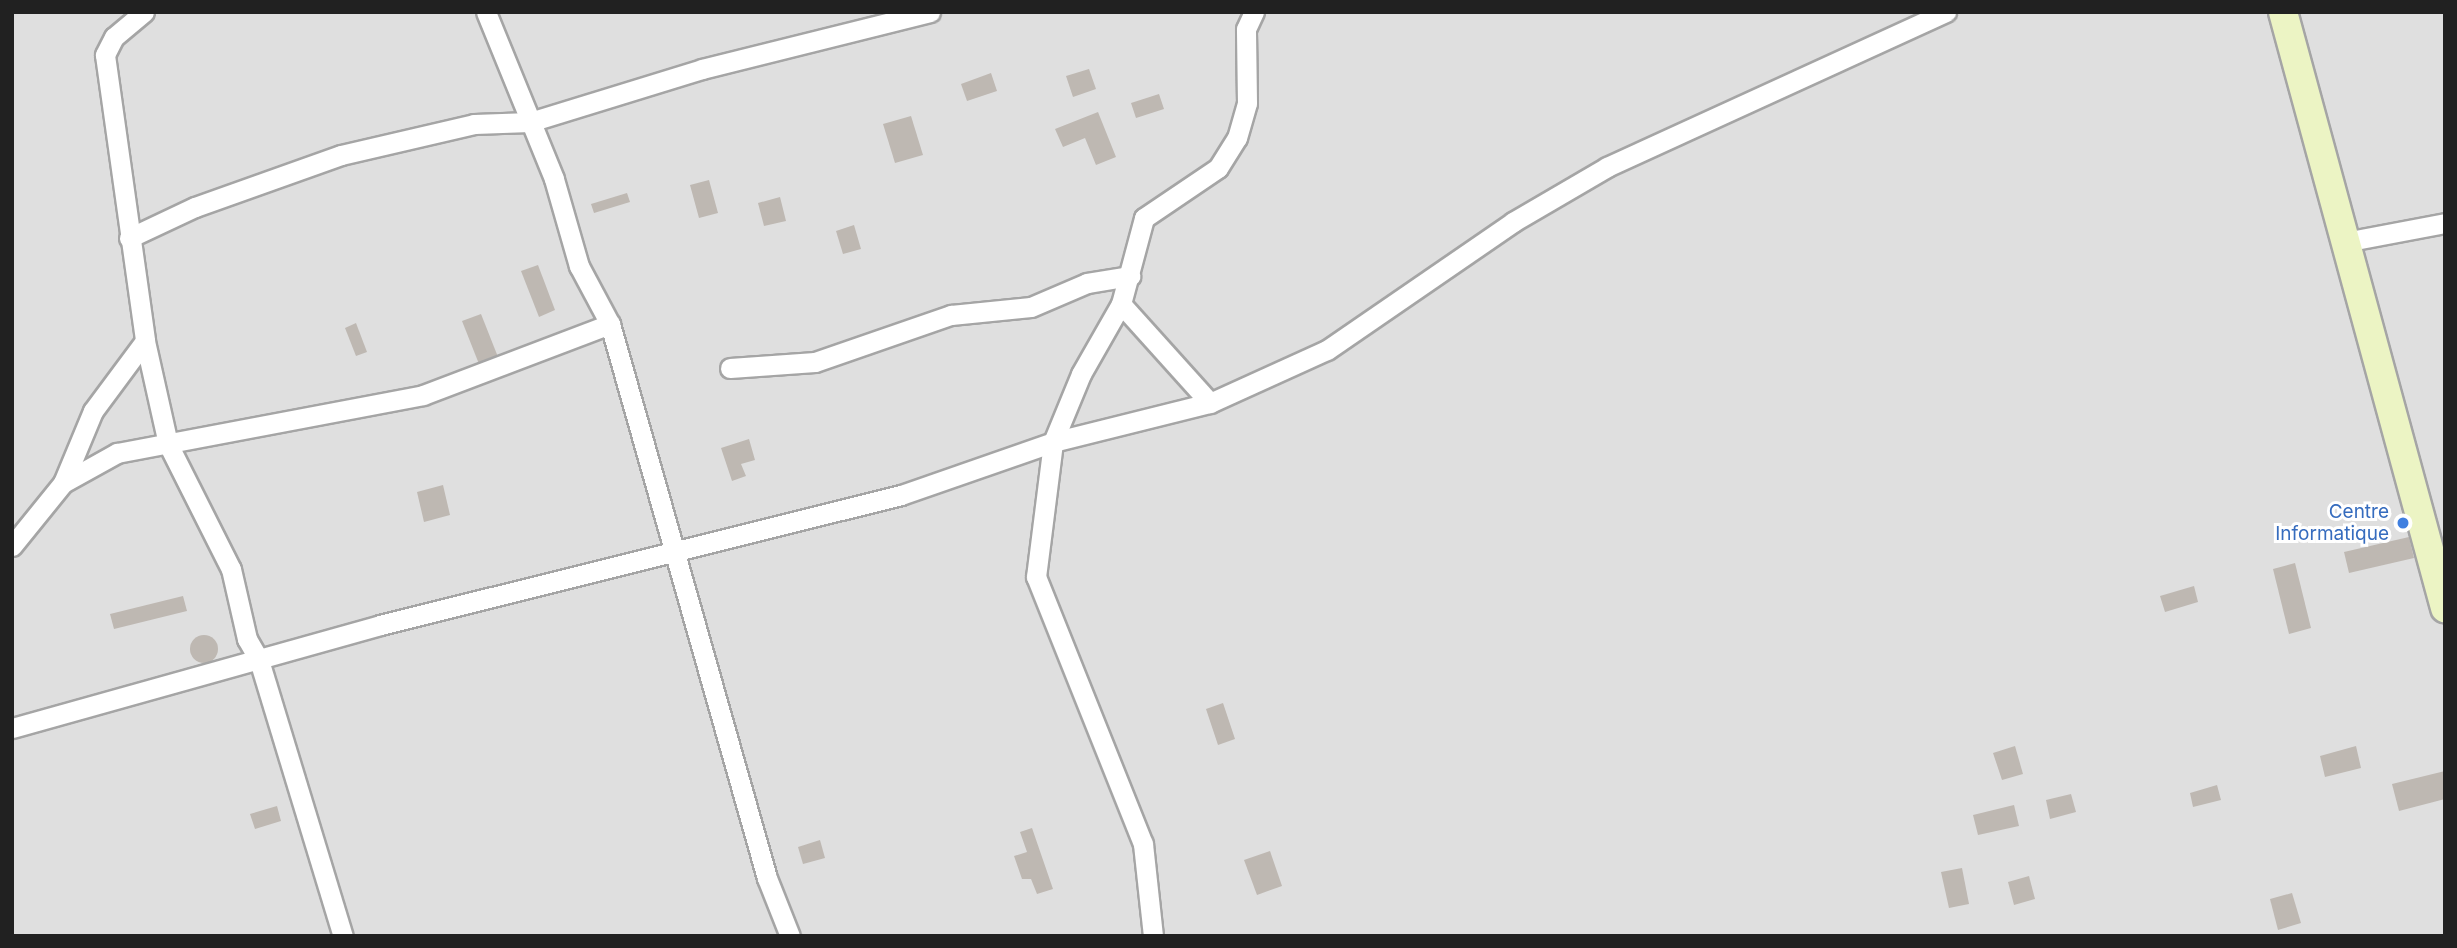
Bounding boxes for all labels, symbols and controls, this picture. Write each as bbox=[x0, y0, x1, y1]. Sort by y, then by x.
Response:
place label: Centre Informatique bbox=[2275, 501, 2389, 545]
marker: Centre Informatique bbox=[2395, 515, 2411, 531]

